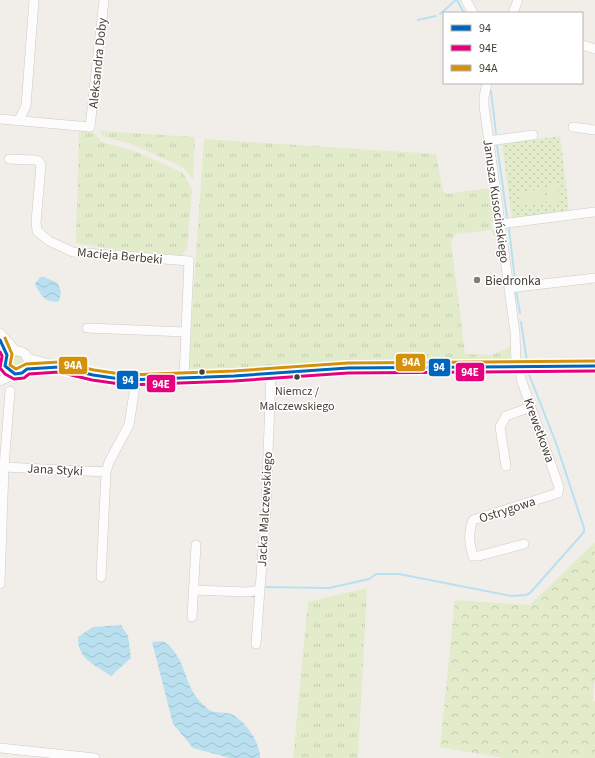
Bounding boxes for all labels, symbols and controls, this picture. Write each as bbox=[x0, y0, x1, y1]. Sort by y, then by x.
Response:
legend bbox=[443, 12, 583, 84]
street label: Aleksandra Doby bbox=[84, 17, 112, 109]
text: 94 bbox=[479, 20, 491, 37]
text: 94E bbox=[479, 40, 497, 57]
text: 94A bbox=[479, 60, 498, 77]
street label: Janusza Kusocińskiego bbox=[478, 138, 514, 264]
street label: Macieja Berbeki bbox=[76, 243, 163, 269]
place label: Biedronka bbox=[485, 272, 541, 290]
marker: Biedronka bbox=[472, 275, 482, 285]
line badge: 94A bbox=[395, 353, 426, 372]
text: 94A bbox=[402, 355, 421, 370]
line badge: 94A bbox=[58, 356, 88, 375]
text: 94A bbox=[64, 358, 83, 373]
line badge: 94 bbox=[428, 358, 451, 377]
text: 94 bbox=[433, 360, 445, 375]
line badge: 94E bbox=[455, 362, 485, 382]
text: 94E bbox=[461, 365, 479, 380]
unlabelled marker bbox=[197, 367, 207, 377]
line badge: 94 bbox=[116, 370, 139, 390]
marker: Niemcz / Malczewskiego bbox=[292, 372, 302, 382]
text: 94 bbox=[122, 373, 134, 388]
line badge: 94E bbox=[146, 374, 176, 393]
text: 94E bbox=[152, 377, 170, 392]
place label: Niemcz / Malczewskiego bbox=[259, 383, 335, 415]
street label: Krewetkowa bbox=[519, 396, 559, 465]
street label: Jacka Malczewskiego bbox=[253, 451, 277, 567]
street label: Jana Styki bbox=[27, 460, 83, 480]
street label: Ostrygowa bbox=[477, 492, 538, 528]

